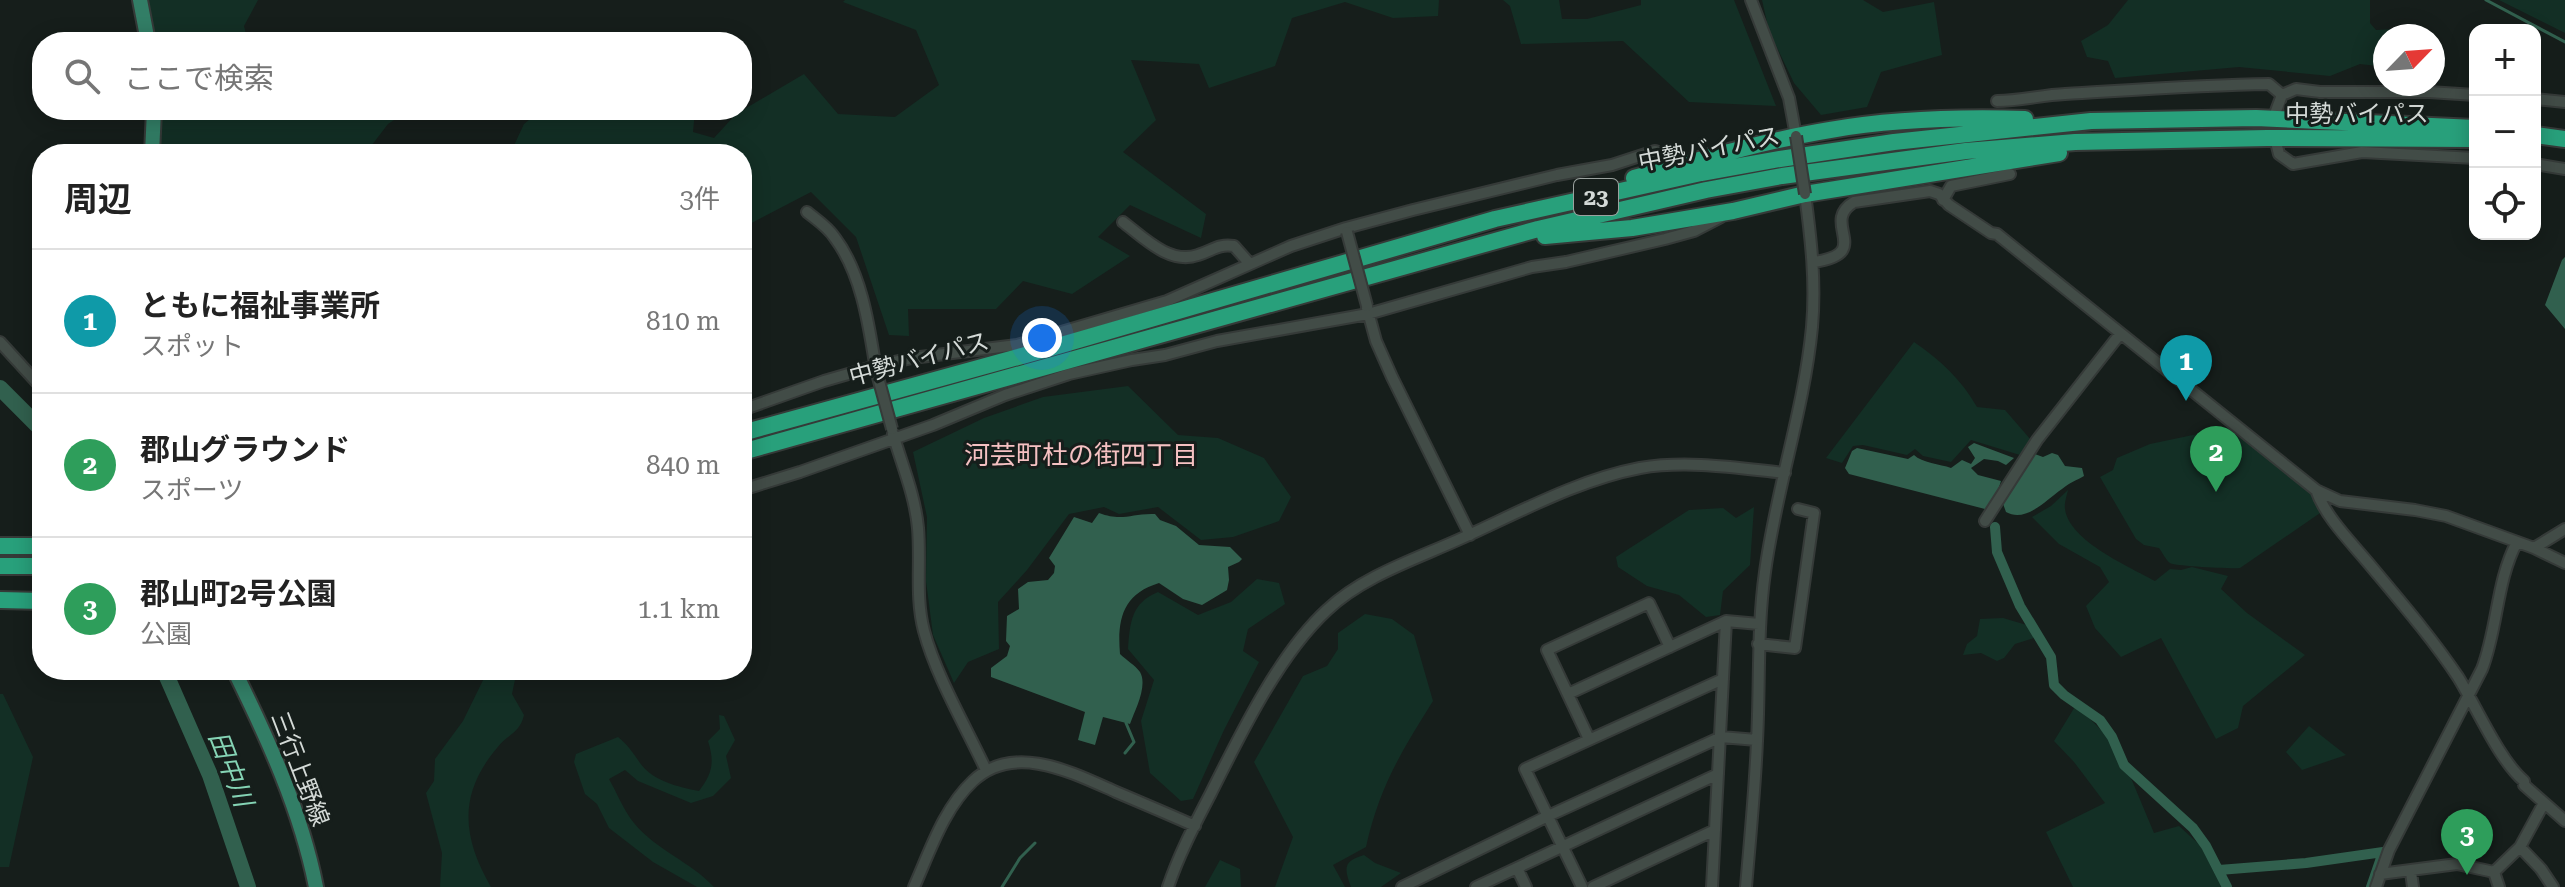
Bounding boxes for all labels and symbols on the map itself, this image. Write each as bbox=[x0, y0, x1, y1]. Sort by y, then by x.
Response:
north arrow bbox=[2373, 24, 2445, 96]
street label: 中勢バイパス bbox=[2285, 100, 2429, 128]
street label: 中勢バイパス bbox=[1636, 122, 1782, 176]
road number: 23 bbox=[1574, 179, 1618, 215]
your location bbox=[1022, 318, 1062, 358]
street label: 中勢バイパス bbox=[846, 327, 992, 391]
pin: 1 bbox=[2160, 335, 2212, 401]
pin: 2 bbox=[2190, 426, 2242, 492]
district label: 河芸町杜の街四丁目 bbox=[964, 440, 1198, 470]
street label: 三行上野線 bbox=[265, 708, 335, 830]
water label: 田中川 bbox=[203, 727, 260, 814]
pin: 3 bbox=[2441, 809, 2493, 875]

